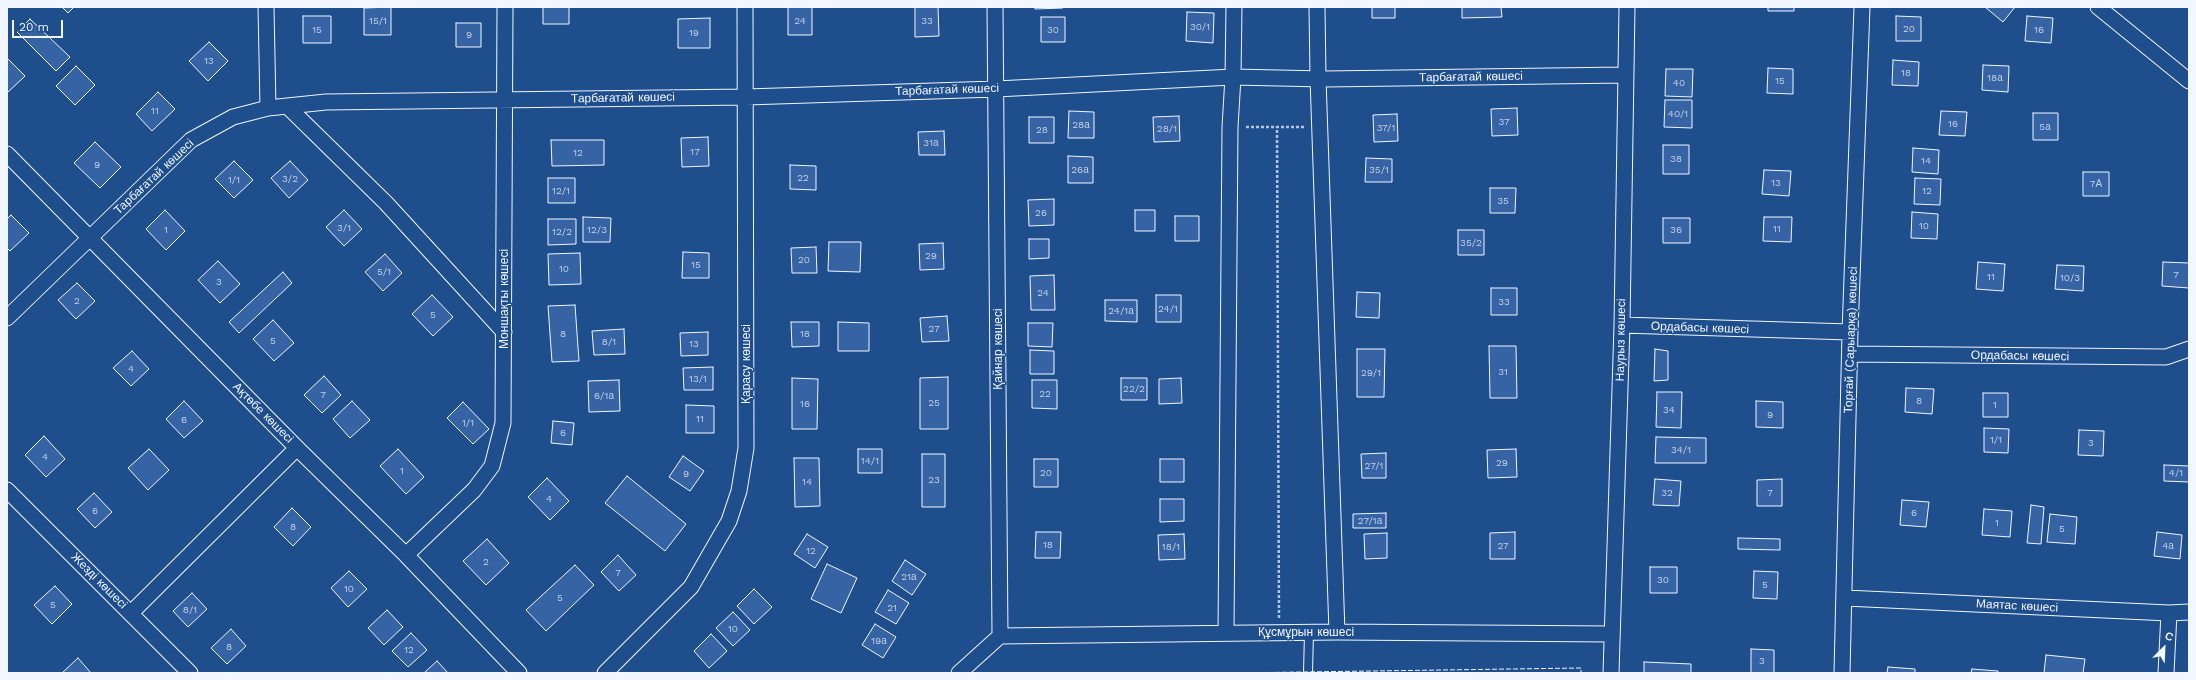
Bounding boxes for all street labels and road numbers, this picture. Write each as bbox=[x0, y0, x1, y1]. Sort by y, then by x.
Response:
street label: Тарбағатай көшесі bbox=[1419, 69, 1523, 85]
street label: Тарбағатай көшесі bbox=[895, 81, 999, 99]
street label: Тарбағатай көшесі bbox=[571, 90, 675, 106]
street label: Тарбағатай көшесі bbox=[111, 136, 197, 218]
street label: Моншақты көшесі bbox=[497, 249, 511, 349]
street label: Торғай (Сарыарқа) көшесі bbox=[1841, 266, 1861, 414]
street label: Наурыз көшесі bbox=[1613, 298, 1629, 382]
street label: Қайнар көшесі bbox=[991, 308, 1005, 390]
street label: Ордабасы көшесі bbox=[1651, 319, 1749, 337]
street label: Қарасу көшесі bbox=[739, 324, 753, 404]
street label: Ордабасы көшесі bbox=[1971, 348, 2069, 364]
street label: Ақтөбе көшесі bbox=[230, 380, 296, 446]
street label: Жезді көшесі bbox=[68, 550, 130, 612]
street label: Маятас көшесі bbox=[1976, 597, 2058, 615]
street label: Құсмұрын көшесі bbox=[1258, 625, 1354, 639]

